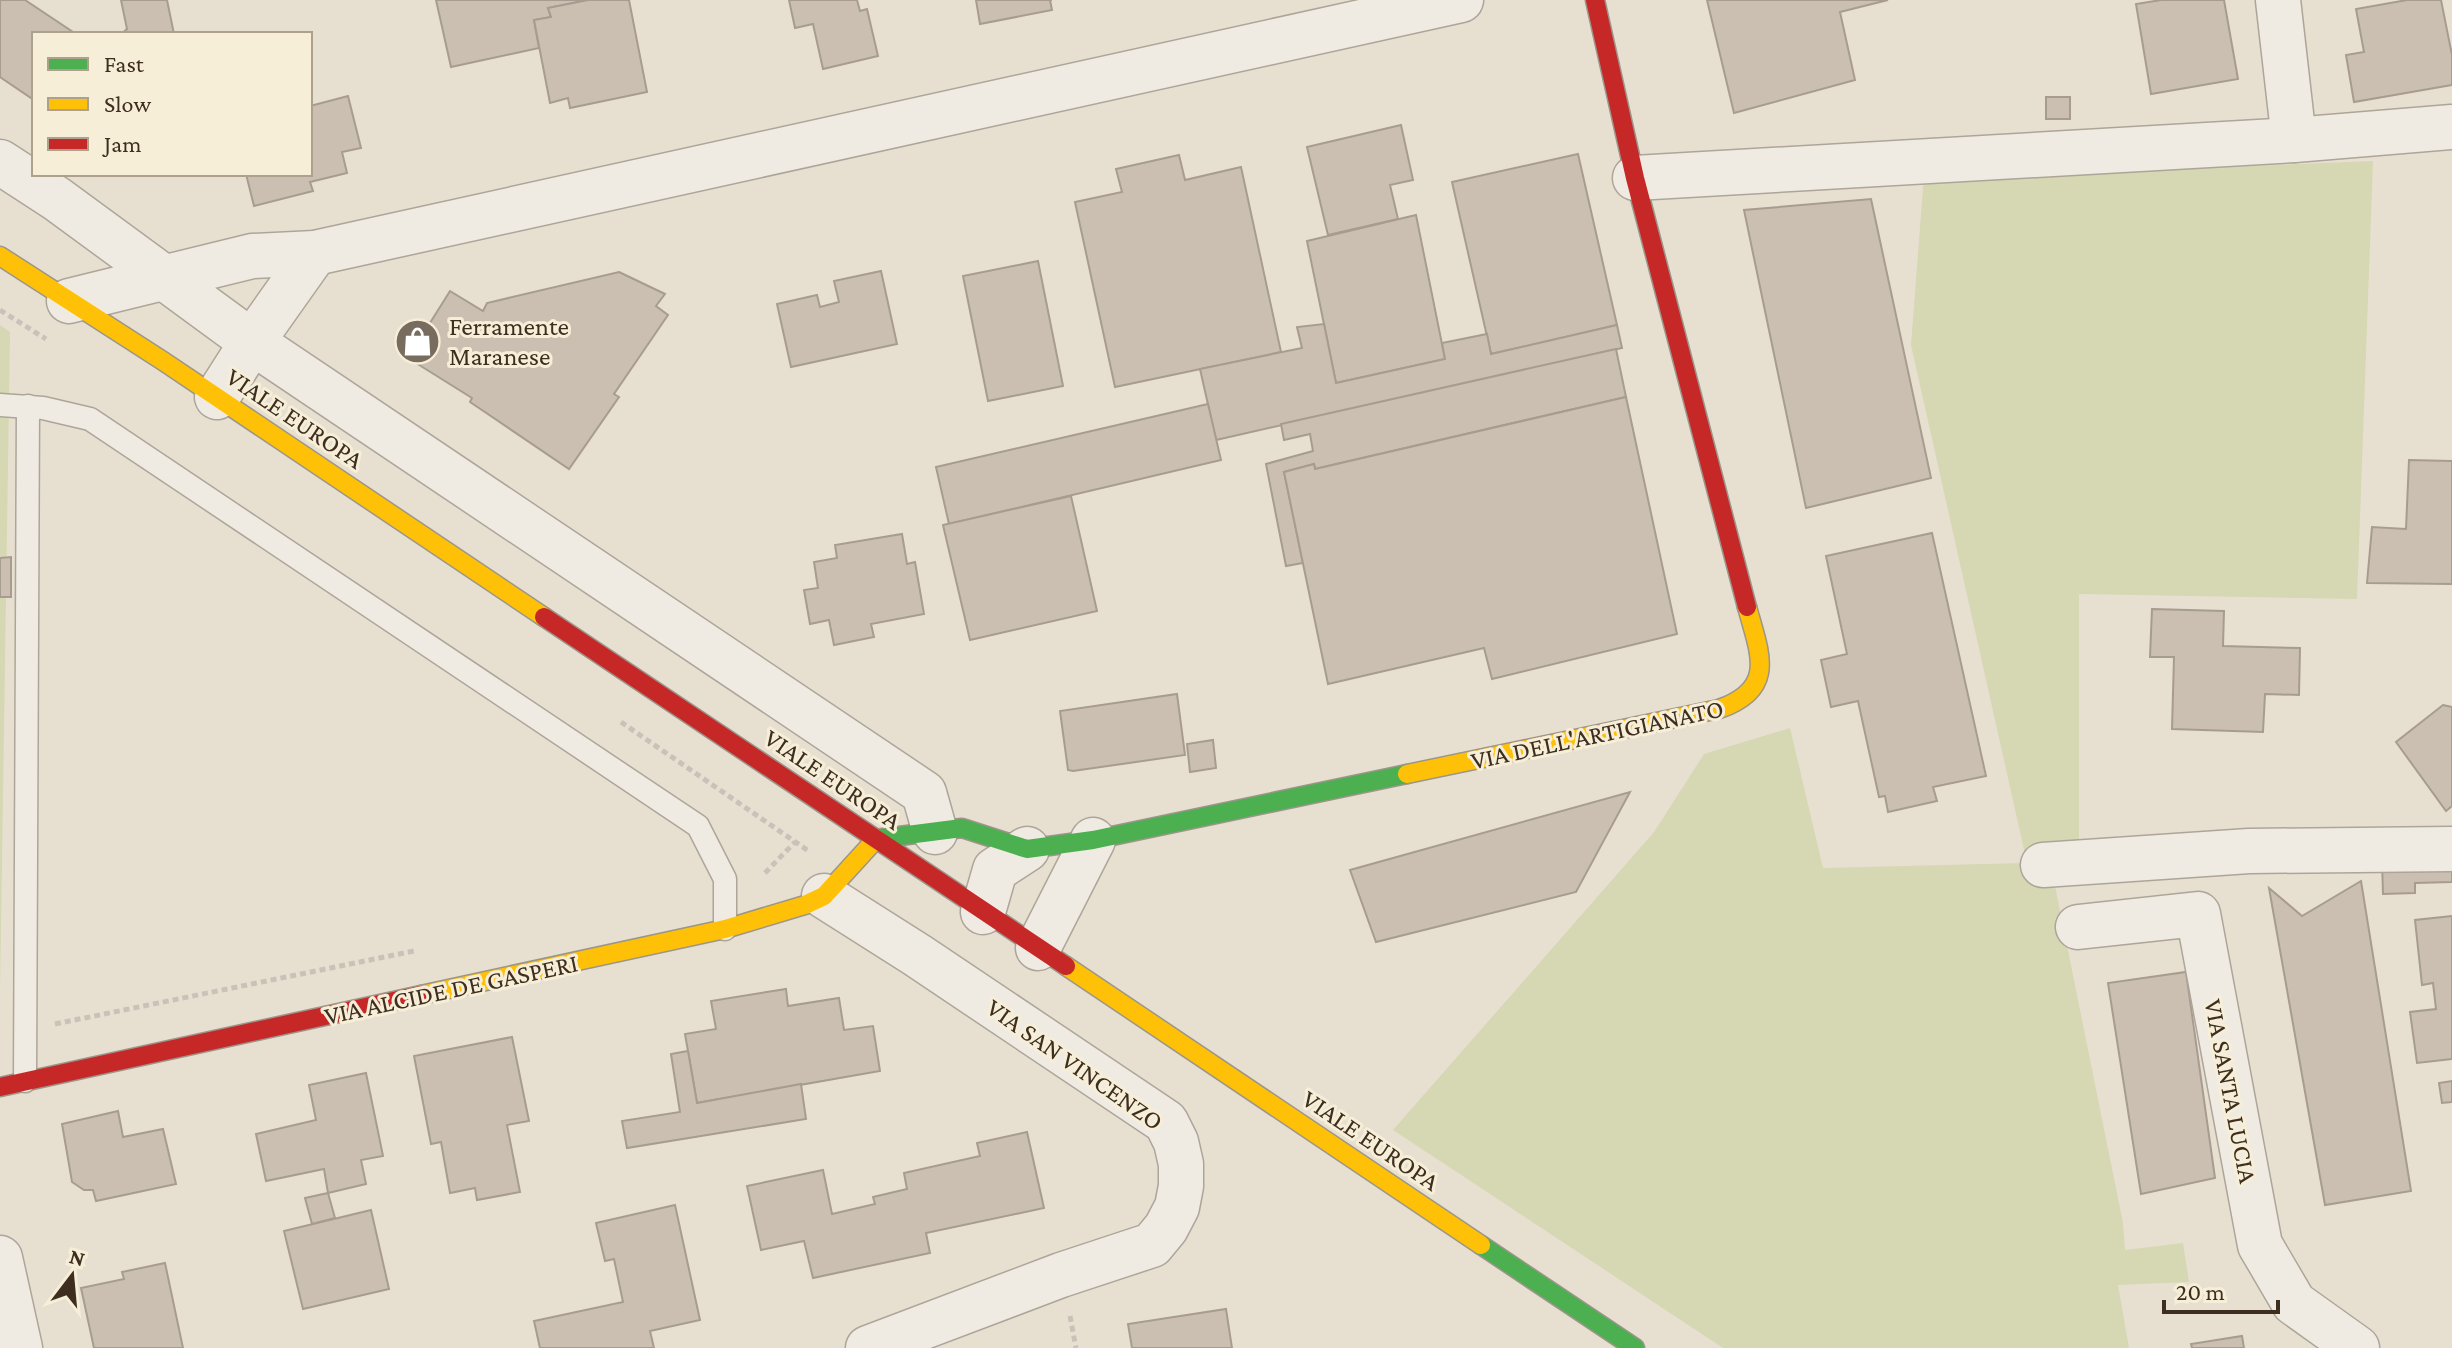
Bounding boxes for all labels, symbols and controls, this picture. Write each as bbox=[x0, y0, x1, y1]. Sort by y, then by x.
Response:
legend bbox=[32, 32, 312, 176]
text: Fast bbox=[104, 50, 145, 77]
text: Slow bbox=[104, 90, 151, 117]
text: Jam bbox=[102, 130, 142, 157]
place label: Ferramente Maranese bbox=[449, 312, 569, 371]
shop icon: Ferramente Maranese bbox=[394, 317, 442, 365]
street label: VIALE EUROPA bbox=[221, 362, 369, 475]
street label: VIA DELL'ARTIGIANATO bbox=[1468, 694, 1726, 775]
street label: VIALE EUROPA bbox=[759, 723, 907, 836]
street label: VIA ALCIDE DE GASPERI bbox=[322, 948, 581, 1031]
street label: VIA SAN VINCENZO bbox=[981, 993, 1168, 1136]
street label: VIA SANTA LUCIA bbox=[2198, 997, 2263, 1186]
street label: VIALE EUROPA bbox=[1297, 1084, 1445, 1197]
north arrow bbox=[32, 1236, 112, 1316]
text: N bbox=[67, 1243, 88, 1271]
scale bar bbox=[2164, 1264, 2278, 1314]
text: 20 m bbox=[2176, 1278, 2225, 1305]

